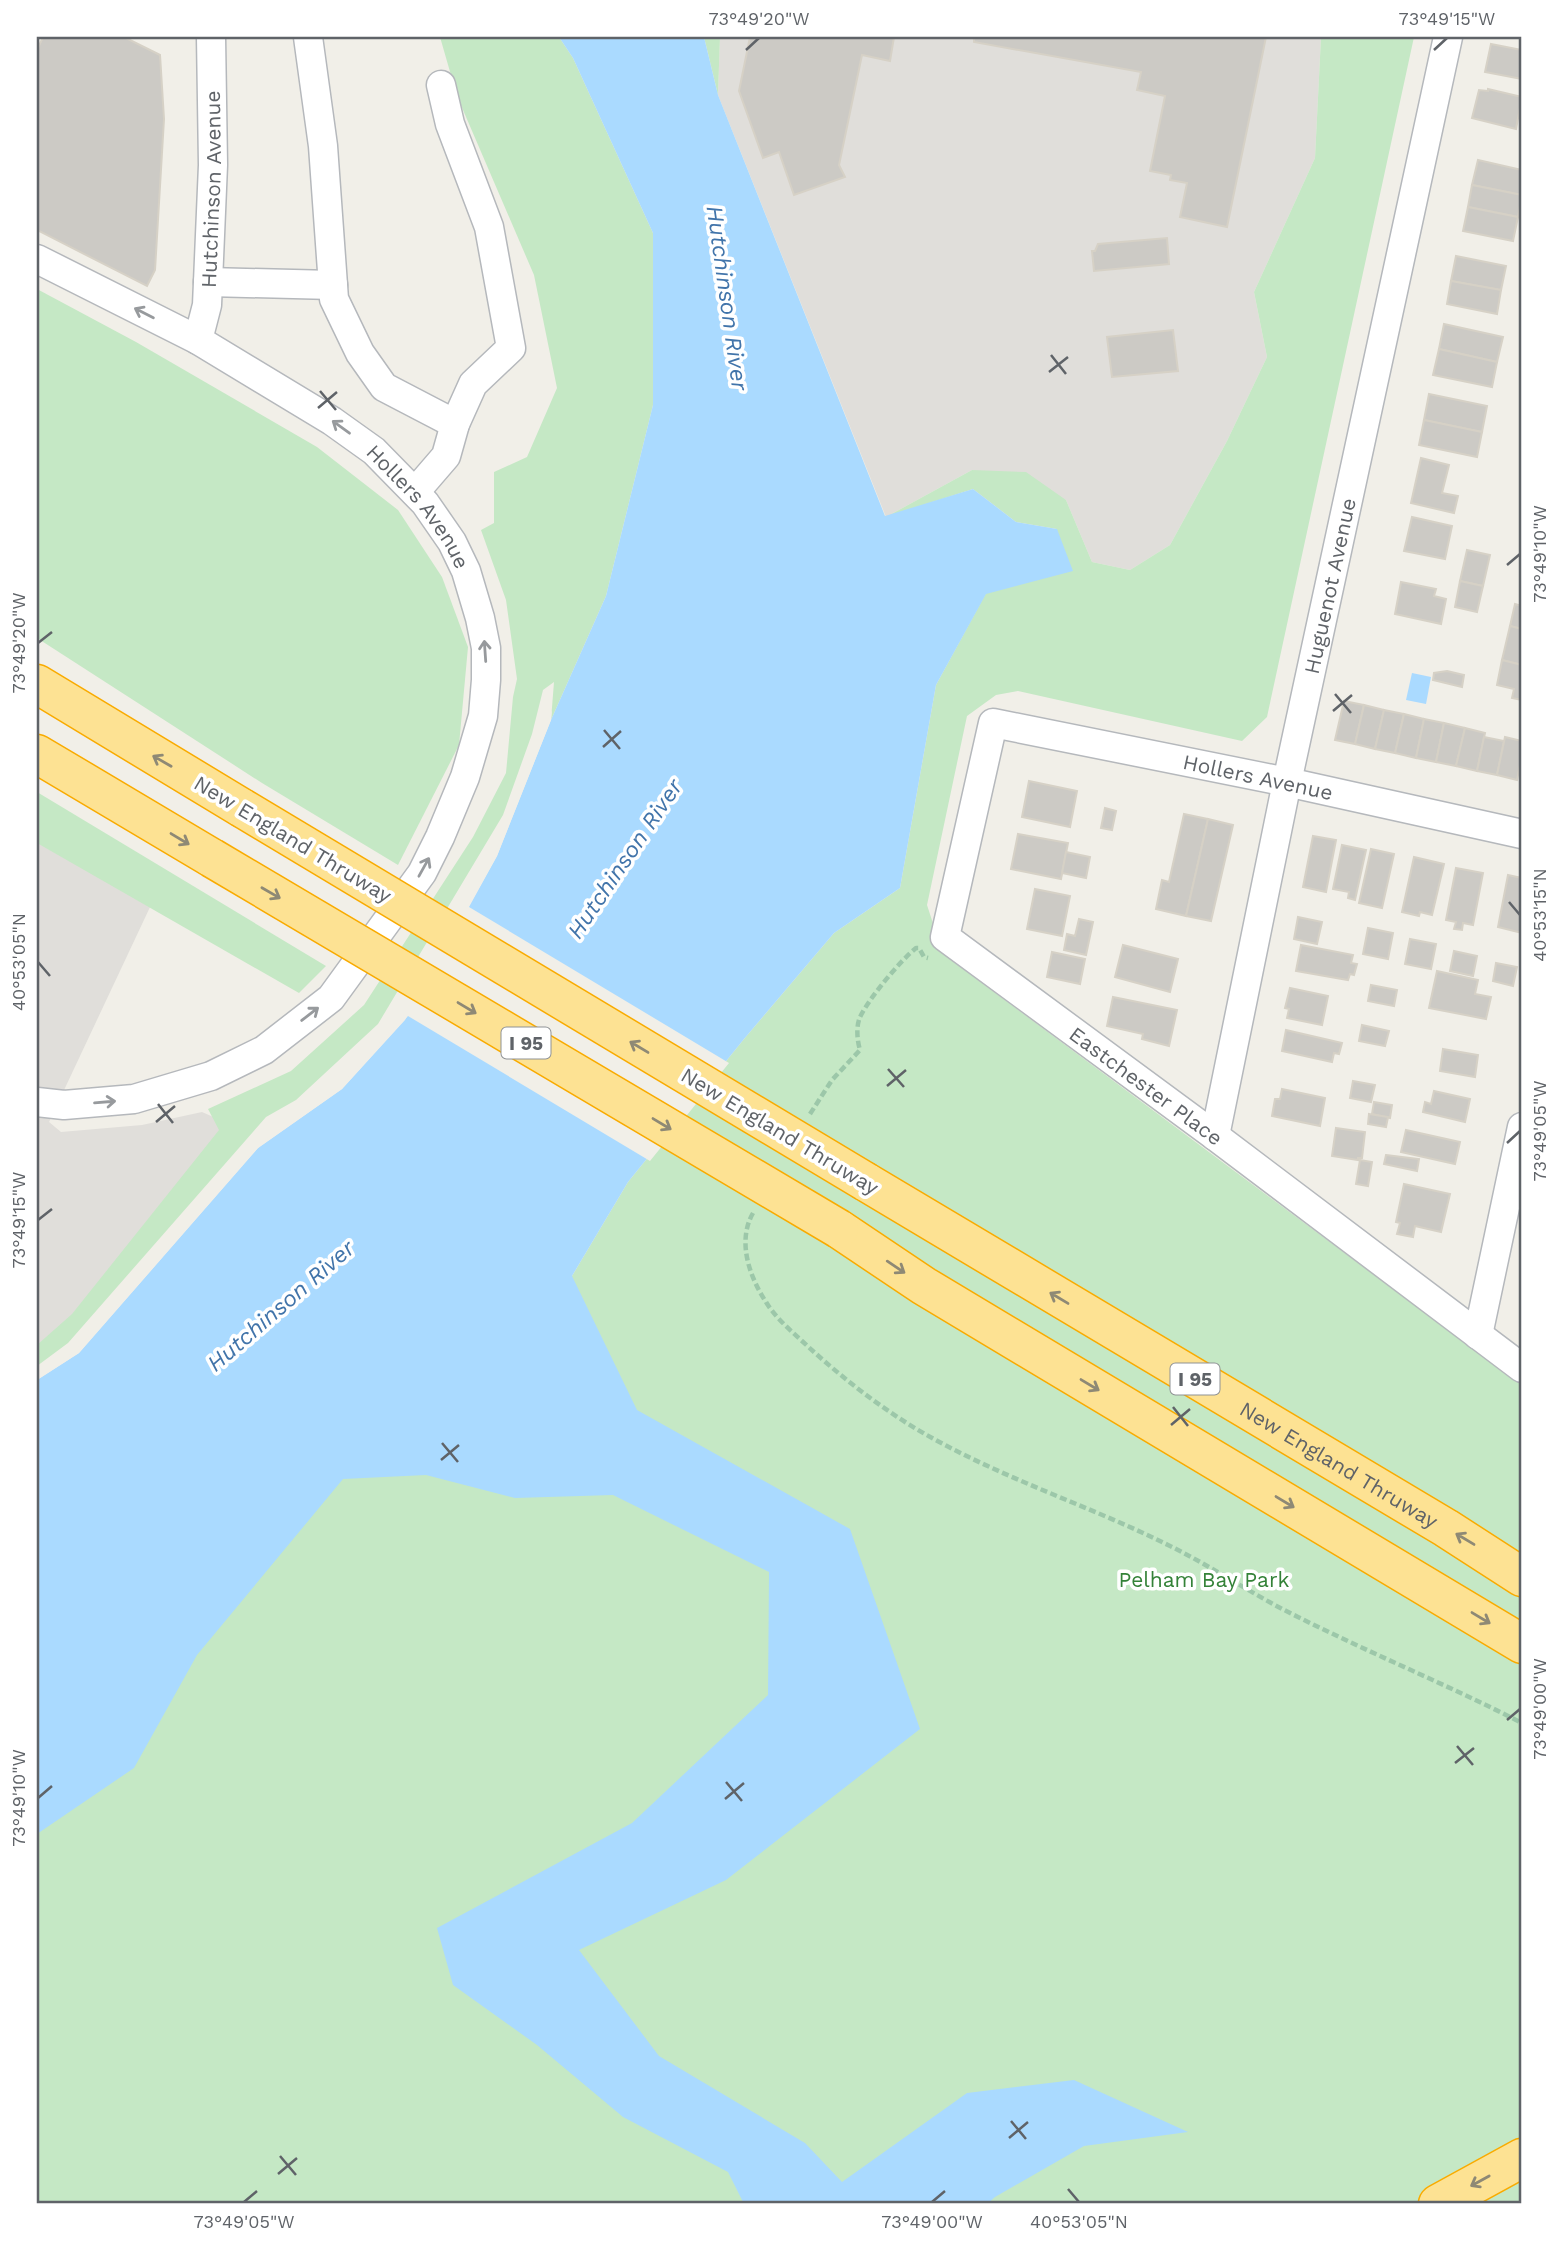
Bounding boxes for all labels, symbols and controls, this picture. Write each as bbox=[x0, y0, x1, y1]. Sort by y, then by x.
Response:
text: 73°49'20"W bbox=[709, 8, 809, 29]
text: 73°49'15"W bbox=[1399, 8, 1495, 29]
street label: Hutchinson Avenue bbox=[195, 90, 226, 289]
water label: Hutchinson River bbox=[701, 204, 753, 393]
one-way arrow bbox=[134, 305, 155, 319]
one-way arrow bbox=[332, 420, 351, 434]
street label: Hollers Avenue bbox=[362, 439, 475, 572]
street label: Huguenot Avenue bbox=[1298, 495, 1361, 676]
text: 73°49'10"W bbox=[1529, 505, 1550, 603]
text: 73°49'20"W bbox=[8, 593, 29, 693]
one-way arrow bbox=[478, 641, 491, 663]
street label: Hollers Avenue bbox=[1181, 749, 1335, 805]
one-way arrow bbox=[152, 753, 172, 767]
street label: New England Thruway bbox=[190, 770, 397, 908]
water label: Hutchinson River bbox=[562, 773, 689, 944]
one-way arrow bbox=[169, 832, 189, 846]
one-way arrow bbox=[417, 858, 431, 878]
text: 40°53'15"N bbox=[1529, 868, 1550, 962]
one-way arrow bbox=[260, 886, 280, 900]
text: 40°53'05"N bbox=[8, 913, 29, 1011]
one-way arrow bbox=[456, 1001, 476, 1015]
one-way arrow bbox=[301, 1007, 319, 1022]
street label: Eastchester Place bbox=[1065, 1021, 1228, 1150]
road number: I 95 bbox=[502, 1028, 550, 1058]
one-way arrow bbox=[630, 1039, 650, 1053]
street label: New England Thruway bbox=[677, 1062, 884, 1200]
text: 73°49'05"W bbox=[1529, 1081, 1550, 1181]
one-way arrow bbox=[93, 1095, 115, 1108]
one-way arrow bbox=[652, 1117, 672, 1131]
text: 73°49'15"W bbox=[8, 1172, 29, 1268]
water label: Hutchinson River bbox=[202, 1234, 361, 1377]
one-way arrow bbox=[885, 1260, 905, 1274]
one-way arrow bbox=[1050, 1291, 1070, 1305]
road number: I 95 bbox=[1170, 1364, 1220, 1394]
one-way arrow bbox=[1079, 1379, 1099, 1393]
street label: New England Thruway bbox=[1236, 1396, 1443, 1533]
one-way arrow bbox=[1275, 1495, 1295, 1509]
one-way arrow bbox=[1456, 1532, 1476, 1546]
park label: Pelham Bay Park bbox=[1119, 1567, 1290, 1592]
one-way arrow bbox=[1470, 1612, 1490, 1626]
text: 73°49'00"W bbox=[1529, 1658, 1550, 1760]
text: 73°49'10"W bbox=[8, 1749, 29, 1847]
one-way arrow bbox=[1471, 2174, 1491, 2188]
text: 73°49'05"W bbox=[194, 2211, 294, 2232]
text: 73°49'00"W bbox=[881, 2211, 983, 2232]
text: 40°53'05"N bbox=[1030, 2211, 1128, 2232]

